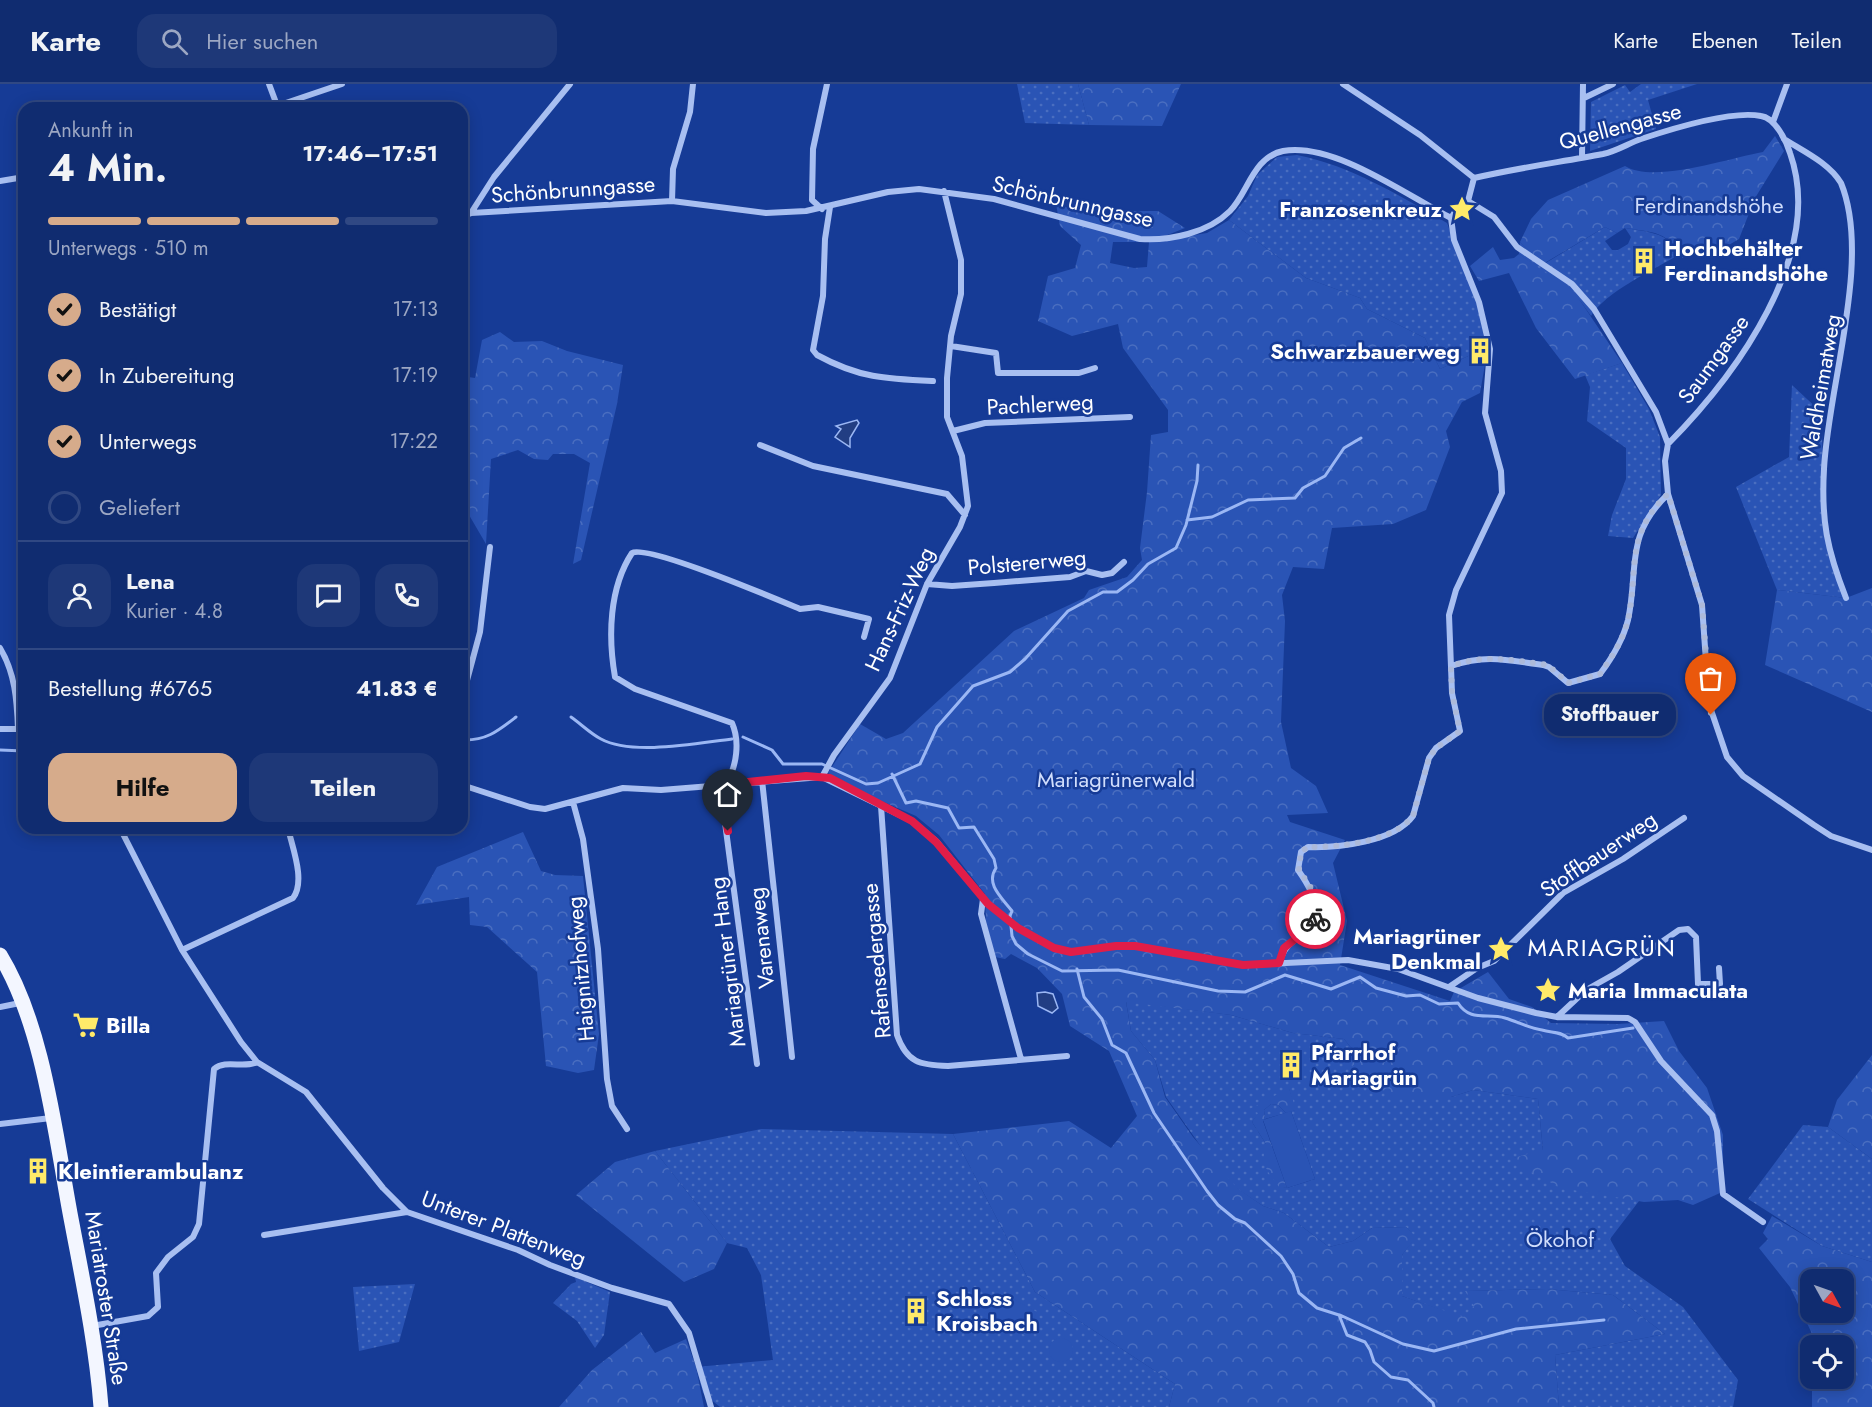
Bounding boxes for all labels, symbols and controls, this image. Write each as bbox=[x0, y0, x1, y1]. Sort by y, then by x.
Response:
search box bbox=[137, 14, 557, 68]
text: Karte bbox=[30, 21, 101, 62]
icon: search bbox=[158, 25, 191, 58]
text: Hier suchen bbox=[206, 25, 318, 57]
text: Karte bbox=[1613, 26, 1658, 56]
text: Ebenen bbox=[1691, 26, 1758, 56]
text: Teilen bbox=[1791, 26, 1842, 56]
street label: Quellengasse bbox=[1555, 94, 1685, 158]
text: Ankunft in bbox=[48, 116, 134, 145]
text: 17:46–17:51 bbox=[302, 137, 438, 169]
text: 4 Min. bbox=[48, 139, 167, 196]
street label: Schönbrunngasse bbox=[490, 167, 656, 211]
street label: Schönbrunngasse bbox=[989, 167, 1157, 235]
park label: Ferdinandshöhe bbox=[1634, 189, 1784, 221]
place label: Franzosenkreuz bbox=[1279, 193, 1443, 225]
place icon: Franzosenkreuz bbox=[1447, 194, 1477, 224]
place label: Hochbehälter Ferdinandshöhe bbox=[1664, 232, 1828, 289]
text: Unterwegs · 510 m bbox=[48, 234, 209, 263]
building icon: Hochbehälter Ferdinandshöhe bbox=[1629, 246, 1659, 276]
icon: check bbox=[48, 293, 81, 326]
text: Bestätigt bbox=[99, 293, 176, 325]
text: 17:13 bbox=[393, 295, 438, 324]
street label: Saumgasse bbox=[1670, 308, 1756, 410]
street label: Waldheimatweg bbox=[1791, 311, 1849, 463]
place label: Schwarzbauerweg bbox=[1270, 335, 1460, 367]
building icon: Schwarzbauerweg bbox=[1465, 336, 1495, 366]
icon: check bbox=[48, 359, 81, 392]
text: In Zubereitung bbox=[99, 359, 234, 391]
text: 17:19 bbox=[392, 361, 438, 390]
street label: Pachlerweg bbox=[986, 385, 1094, 423]
icon: check bbox=[48, 425, 81, 458]
text: Unterwegs bbox=[99, 425, 197, 457]
text: 17:22 bbox=[390, 427, 438, 456]
text: Geliefert bbox=[99, 491, 180, 523]
street label: Polstererweg bbox=[966, 541, 1088, 583]
street label: Hans-Friz-Weg bbox=[856, 542, 942, 676]
button: person bbox=[48, 564, 111, 627]
button: chat bbox=[297, 564, 360, 627]
button: phone bbox=[375, 564, 438, 627]
text: Lena bbox=[126, 565, 175, 597]
text: Kurier · 4.8 bbox=[126, 597, 223, 626]
pin bbox=[1685, 653, 1736, 715]
icon: bag bbox=[1694, 662, 1727, 695]
text: Bestellung #6765 bbox=[48, 672, 212, 704]
text: 41.83 € bbox=[356, 672, 438, 704]
callout: Stoffbauer bbox=[1543, 694, 1675, 736]
text: Stoffbauer bbox=[1561, 700, 1659, 729]
button: Hilfe bbox=[48, 753, 237, 822]
button: Teilen bbox=[249, 753, 438, 822]
park label: Mariagrünerwald bbox=[1037, 763, 1195, 795]
pin bbox=[702, 769, 753, 831]
icon: home bbox=[711, 778, 744, 811]
street label: Stoffbauerweg bbox=[1533, 803, 1663, 905]
street label: Mariagrüner Hang bbox=[701, 875, 753, 1049]
street label: Rafensedergasse bbox=[853, 882, 899, 1040]
street label: Varenaweg bbox=[740, 886, 782, 990]
courier bbox=[1285, 889, 1345, 949]
street label: Haignitzhofweg bbox=[558, 895, 602, 1043]
icon: bike bbox=[1299, 903, 1332, 936]
place label: Mariagrüner Denkmal bbox=[1353, 920, 1481, 977]
district label: MARIAGRÜN bbox=[1528, 930, 1676, 965]
place icon: Mariagrüner Denkmal bbox=[1486, 934, 1516, 964]
place label: Maria Immaculata bbox=[1568, 974, 1748, 1006]
place icon: Maria Immaculata bbox=[1533, 975, 1563, 1005]
place label: Billa bbox=[106, 1009, 150, 1041]
supermarket icon: Billa bbox=[71, 1010, 101, 1040]
place label: Pfarrhof Mariagrün bbox=[1311, 1036, 1417, 1093]
building icon: Pfarrhof Mariagrün bbox=[1276, 1050, 1306, 1080]
place label: Kleintierambulanz bbox=[58, 1155, 244, 1187]
building icon: Kleintierambulanz bbox=[23, 1156, 53, 1186]
street label: Unterer Plattenweg bbox=[417, 1182, 591, 1274]
street label: Mariatroster Straße bbox=[77, 1209, 137, 1387]
park label: Ökohof bbox=[1526, 1223, 1595, 1255]
north arrow bbox=[1800, 1269, 1854, 1323]
map controls bbox=[1800, 1269, 1854, 1389]
place label: Schloss Kroisbach bbox=[936, 1282, 1038, 1339]
building icon: Schloss Kroisbach bbox=[901, 1296, 931, 1326]
button: locate bbox=[1800, 1335, 1854, 1389]

